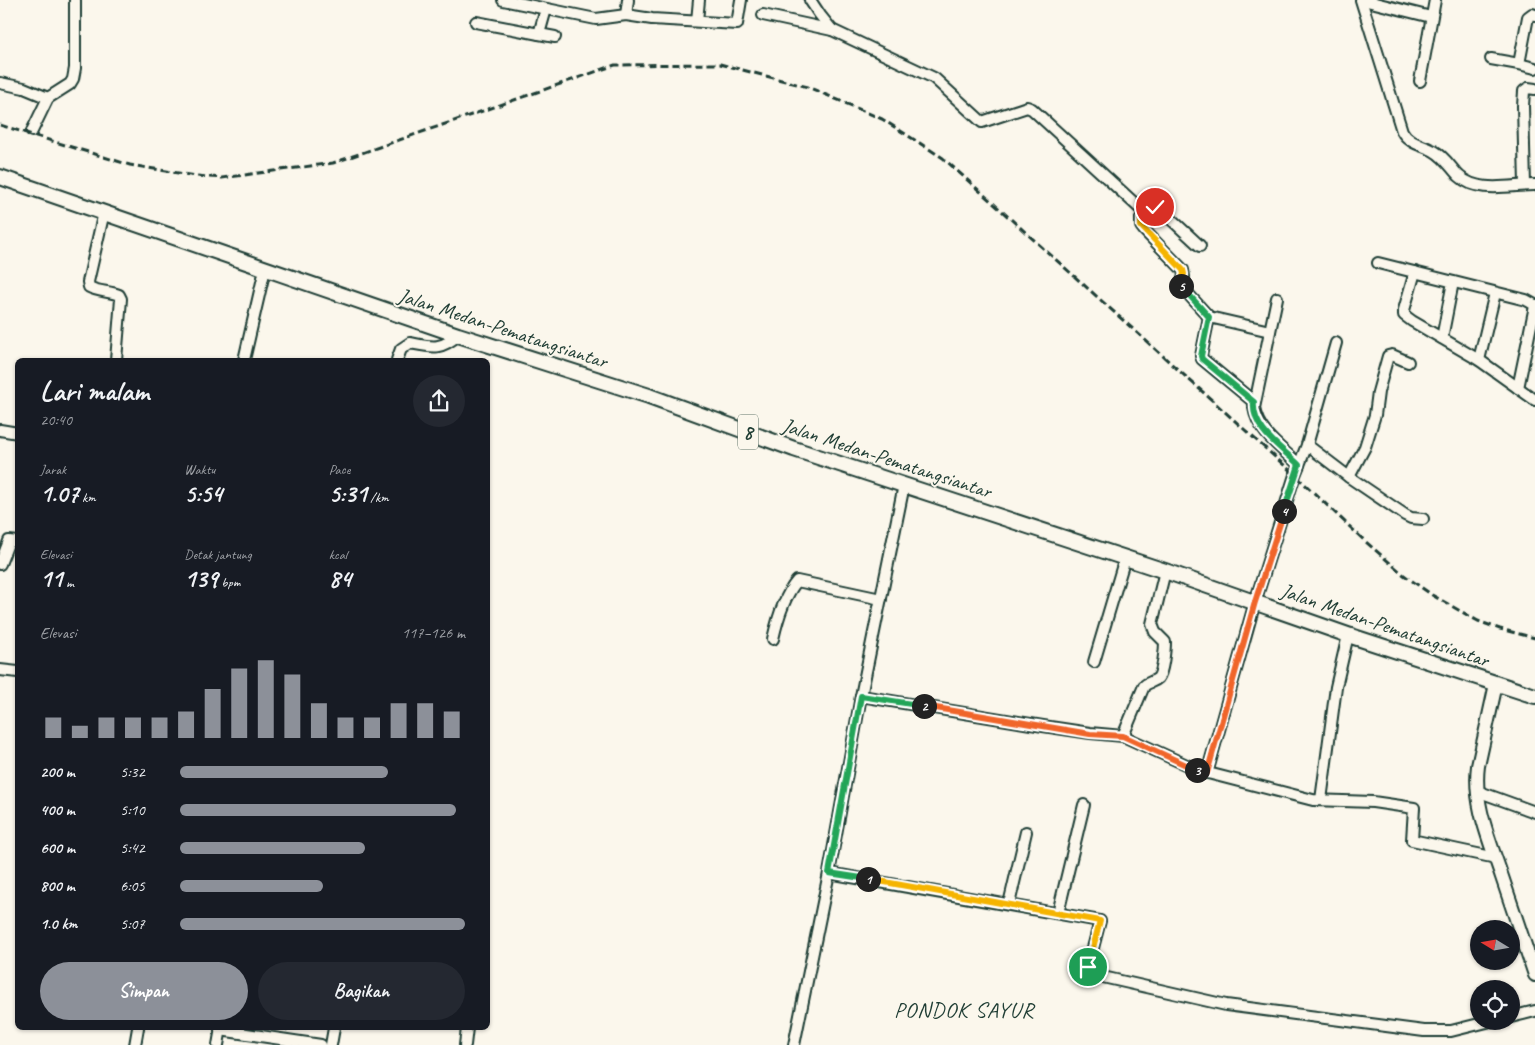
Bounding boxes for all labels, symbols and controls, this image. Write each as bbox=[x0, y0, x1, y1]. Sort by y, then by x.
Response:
pin bbox=[1134, 186, 1176, 228]
icon: check bbox=[1141, 193, 1169, 221]
pin: 5 bbox=[1168, 274, 1194, 298]
text: 5 bbox=[1178, 278, 1185, 295]
street label: Jalan Medan-Pematangsiantar bbox=[394, 282, 612, 375]
text: Lari malam bbox=[40, 373, 149, 408]
button: share bbox=[413, 375, 465, 427]
text: 20:40 bbox=[40, 410, 72, 430]
street label: Jalan Medan-Pematangsiantar bbox=[778, 412, 996, 505]
road number: 8 bbox=[738, 414, 758, 450]
text: Jarak bbox=[40, 461, 66, 478]
text: Waktu bbox=[184, 461, 215, 478]
text: Pace bbox=[329, 461, 350, 478]
text: 1.07 bbox=[40, 478, 79, 510]
text: 5:54 bbox=[184, 478, 222, 510]
text: 5:31 bbox=[329, 478, 367, 510]
text: km bbox=[79, 489, 96, 506]
text: /km bbox=[367, 489, 389, 506]
pin: 4 bbox=[1272, 498, 1296, 524]
text: 4 bbox=[1281, 503, 1288, 520]
text: Elevasi bbox=[40, 546, 72, 563]
text: Detak jantung bbox=[184, 546, 252, 563]
text: kcal bbox=[329, 546, 347, 563]
text: 11 bbox=[40, 563, 63, 595]
text: 139 bbox=[184, 563, 218, 595]
text: 84 bbox=[329, 563, 351, 595]
text: m bbox=[63, 574, 74, 591]
text: bpm bbox=[218, 574, 240, 591]
street label: Jalan Medan-Pematangsiantar bbox=[1277, 577, 1494, 673]
text: Elevasi bbox=[40, 623, 77, 643]
text: 117–126 m bbox=[402, 623, 465, 643]
pin: 2 bbox=[912, 694, 936, 718]
text: 2 bbox=[921, 698, 928, 715]
pin: 3 bbox=[1184, 758, 1210, 782]
text: 200 m bbox=[40, 762, 75, 782]
text: 5:32 bbox=[120, 762, 145, 782]
text: 3 bbox=[1194, 762, 1201, 779]
text: 400 m bbox=[40, 800, 75, 820]
text: 5:10 bbox=[120, 800, 145, 820]
text: 600 m bbox=[40, 838, 75, 858]
text: 5:42 bbox=[120, 838, 145, 858]
pin: 1 bbox=[856, 866, 880, 892]
text: 1 bbox=[865, 871, 872, 888]
text: 800 m bbox=[40, 876, 75, 896]
text: 6:05 bbox=[120, 876, 145, 896]
text: 1.0 km bbox=[40, 914, 77, 934]
text: 5:07 bbox=[120, 914, 145, 934]
north arrow bbox=[1470, 920, 1520, 970]
map controls bbox=[1470, 920, 1520, 1030]
pin bbox=[1067, 946, 1109, 988]
icon: arrive bbox=[1074, 953, 1102, 981]
button: Simpan bbox=[40, 962, 248, 1020]
button: Bagikan bbox=[258, 962, 465, 1020]
button: locate bbox=[1470, 980, 1520, 1030]
district label: PONDOK SAYUR bbox=[894, 996, 1036, 1024]

